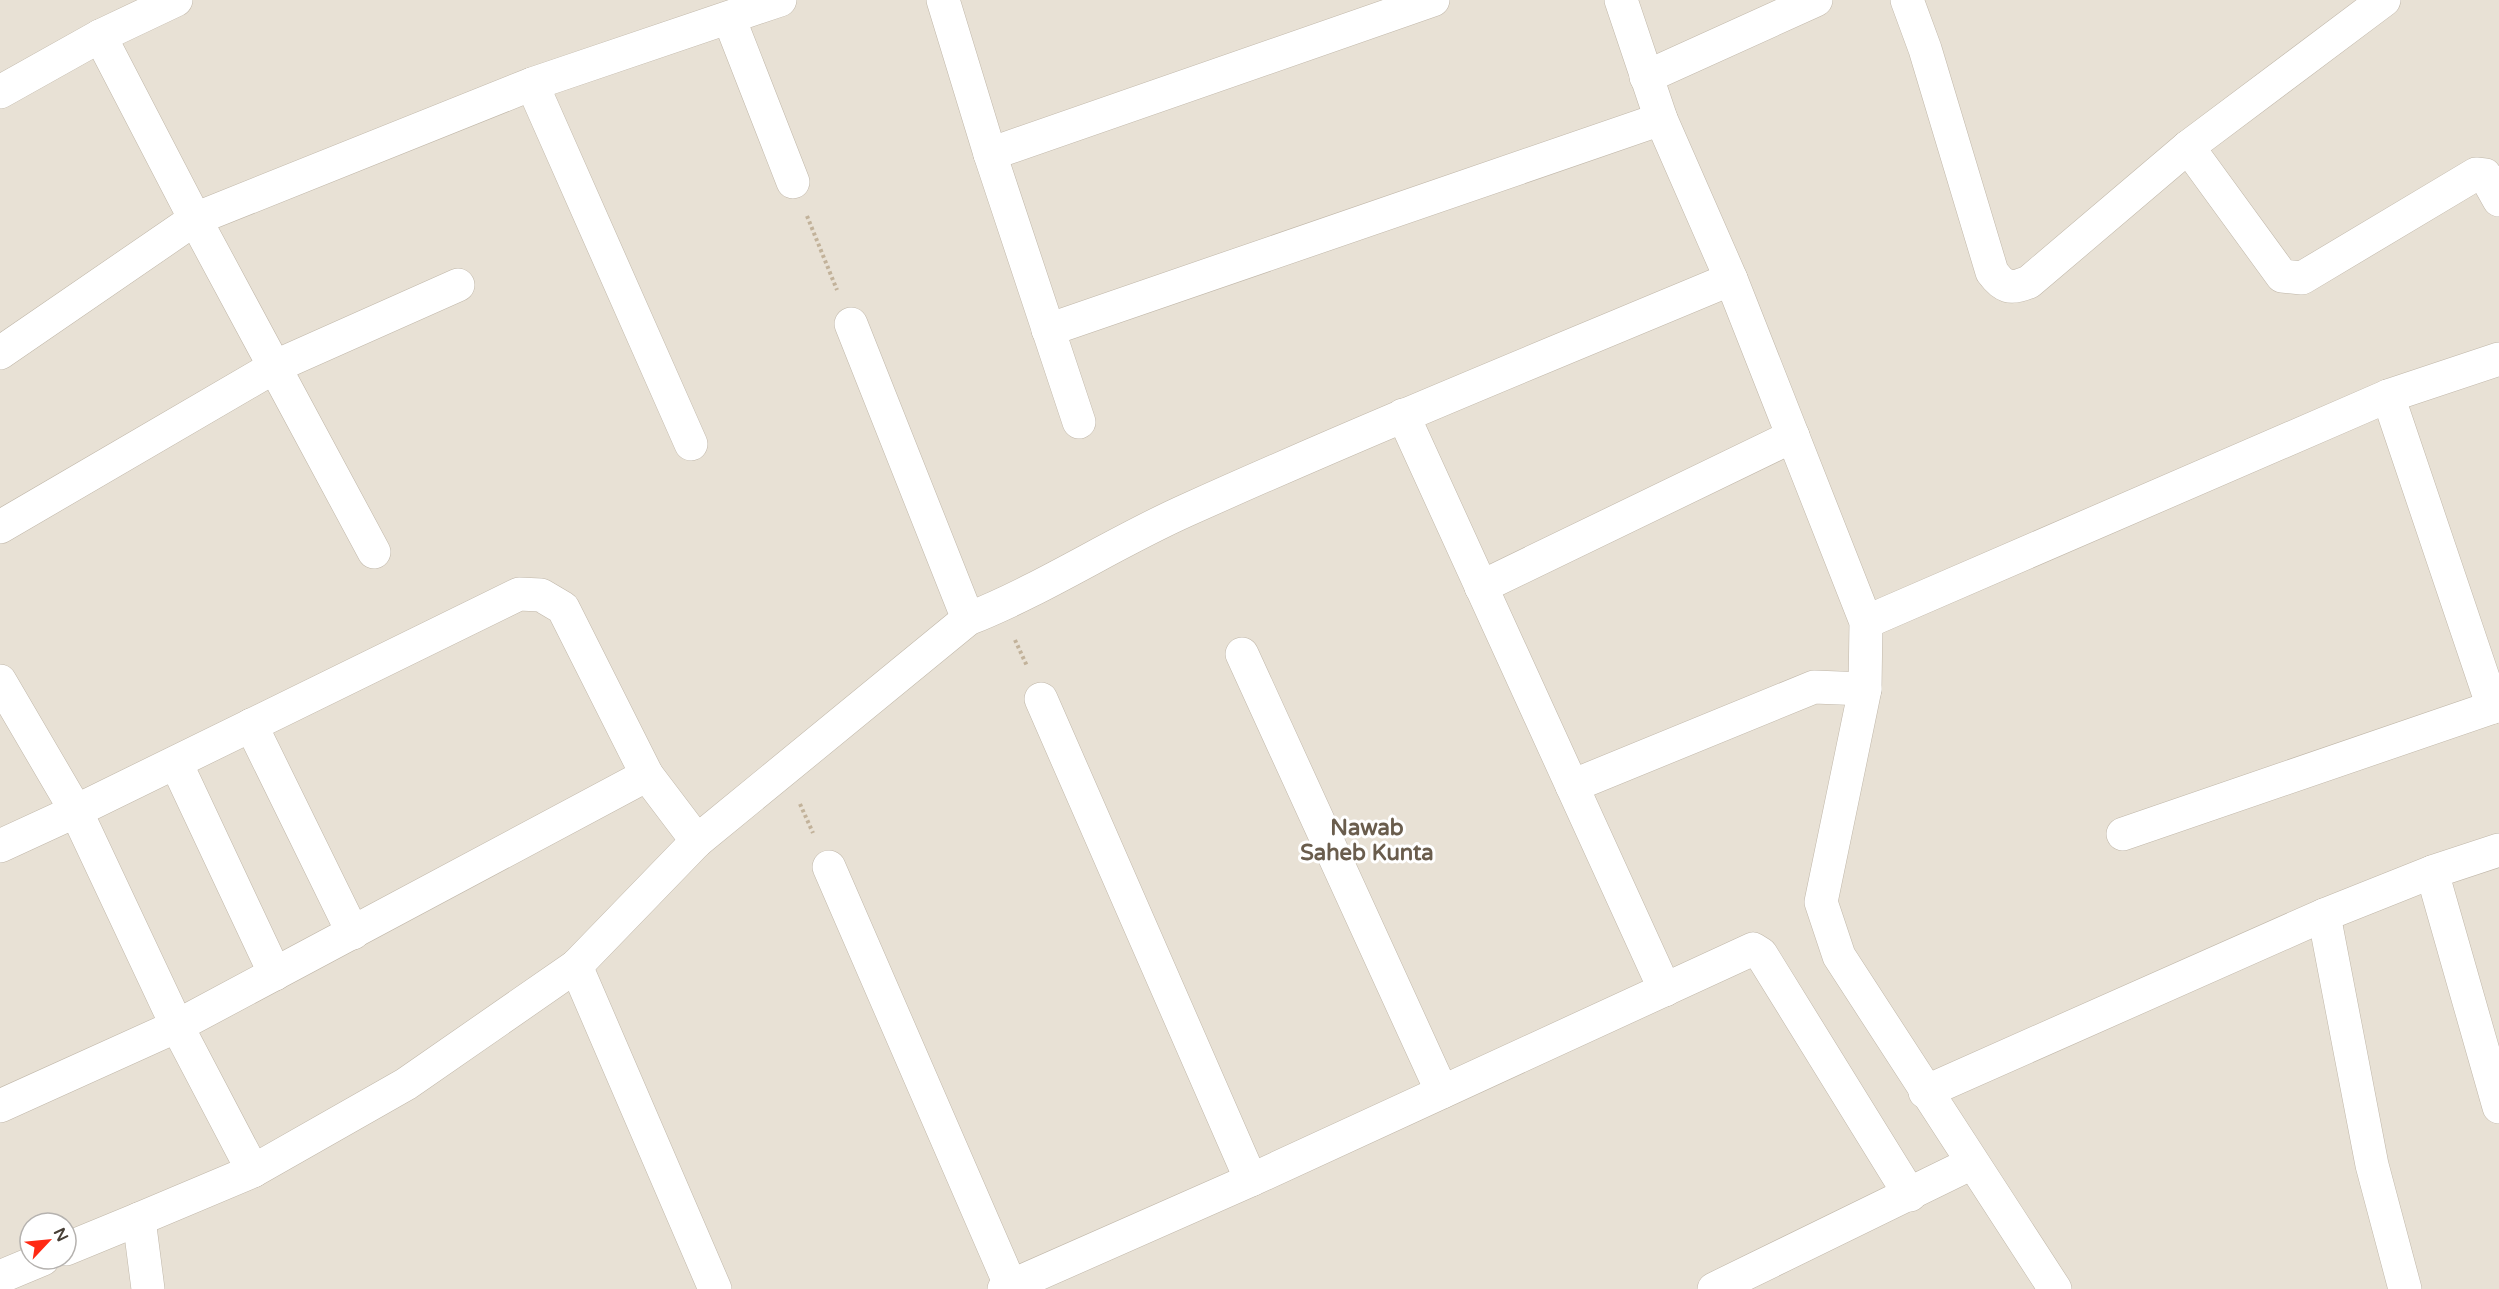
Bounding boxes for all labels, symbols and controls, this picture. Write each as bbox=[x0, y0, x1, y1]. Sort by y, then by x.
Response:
district label: Nawab Saheb Kunta bbox=[1300, 815, 1434, 866]
north arrow bbox=[18, 1211, 78, 1271]
text: N bbox=[49, 1225, 72, 1245]

